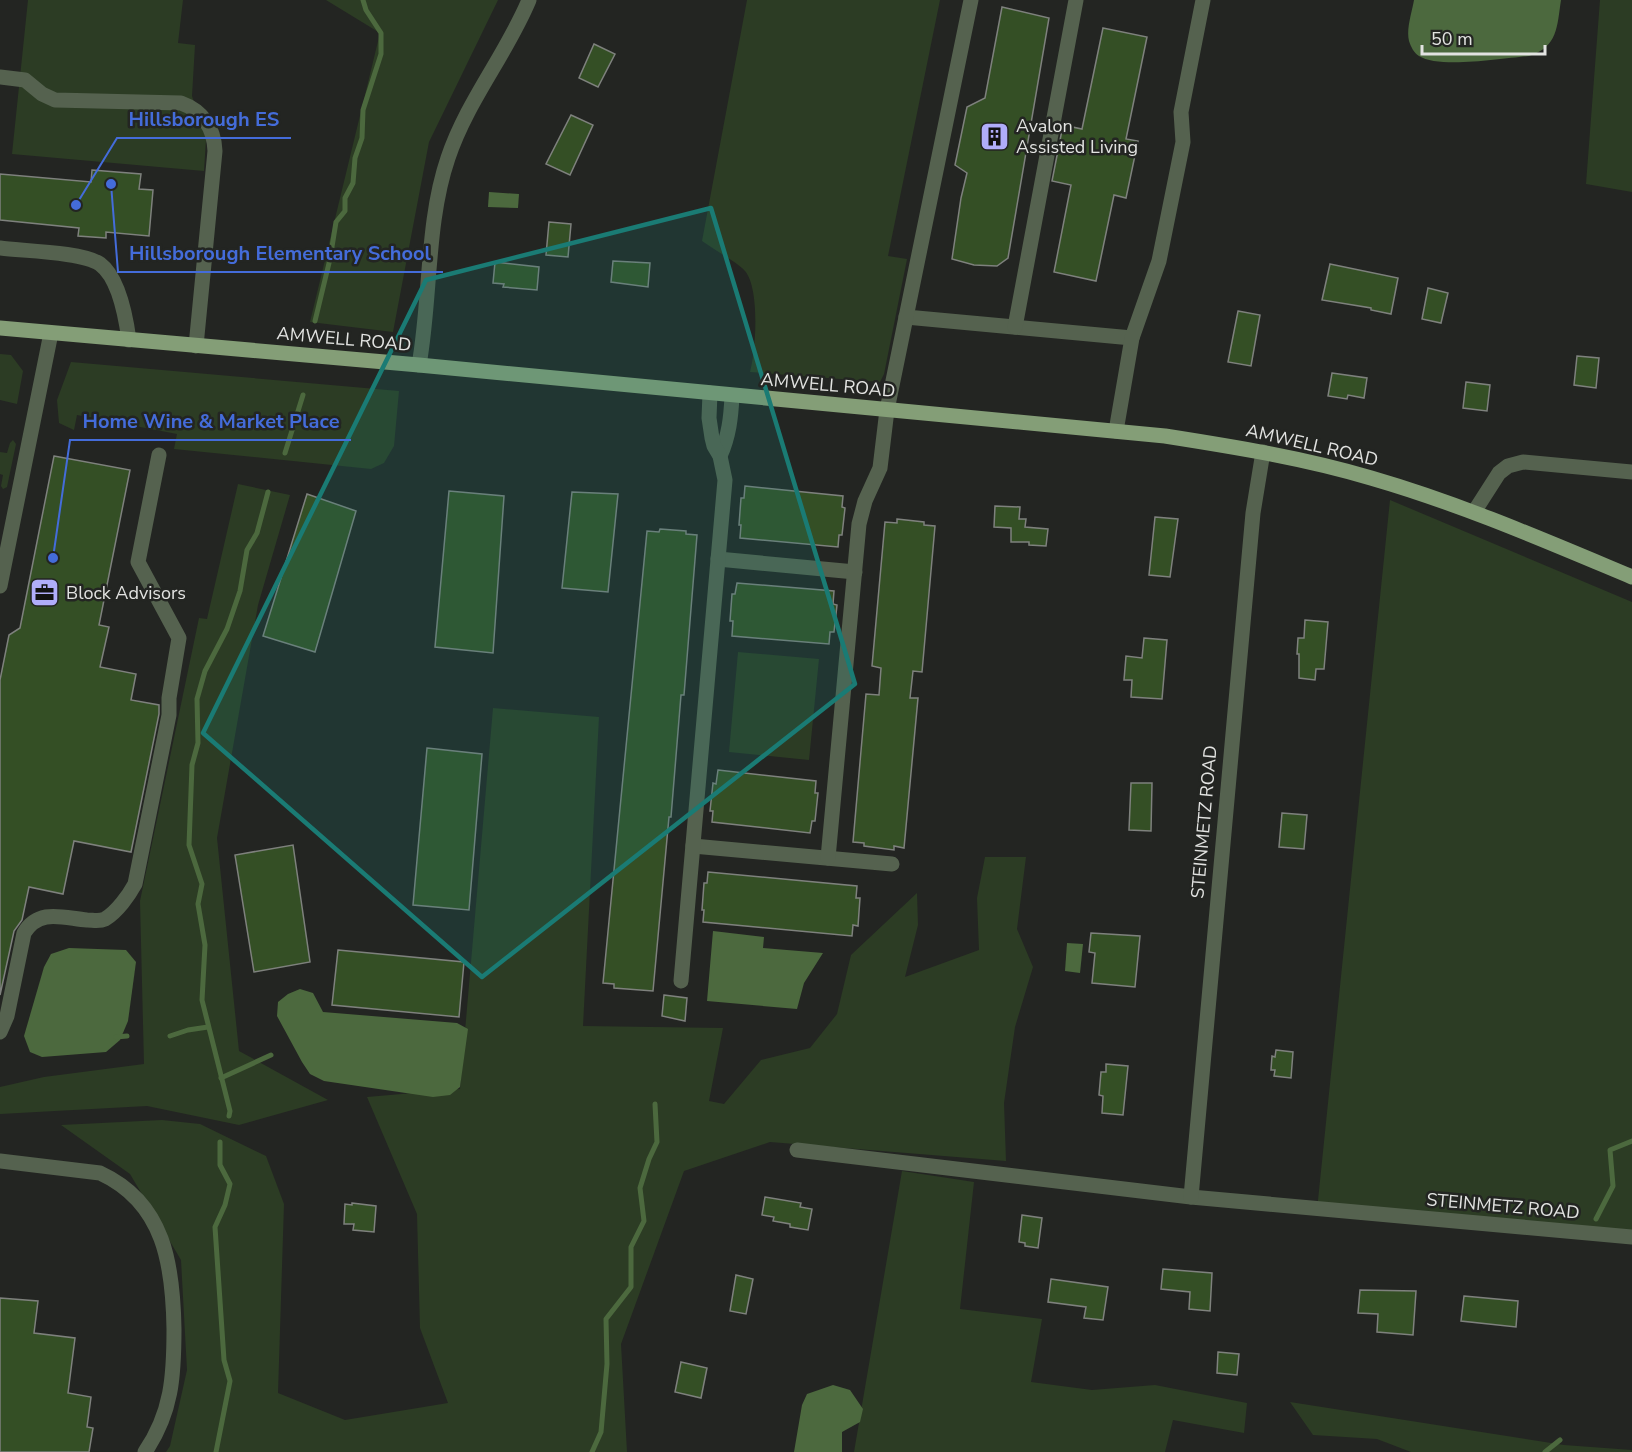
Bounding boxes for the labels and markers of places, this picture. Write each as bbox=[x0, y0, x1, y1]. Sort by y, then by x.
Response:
callout: Hillsborough ES bbox=[117, 100, 291, 138]
place label: Avalon Assisted Living bbox=[1016, 114, 1138, 159]
building icon: Avalon Assisted Living bbox=[979, 120, 1011, 152]
callout: Hillsborough Elementary School bbox=[118, 234, 443, 272]
callout: Home Wine & Market Place bbox=[70, 402, 351, 440]
office icon: Block Advisors bbox=[29, 577, 61, 609]
place label: Block Advisors bbox=[66, 581, 186, 605]

